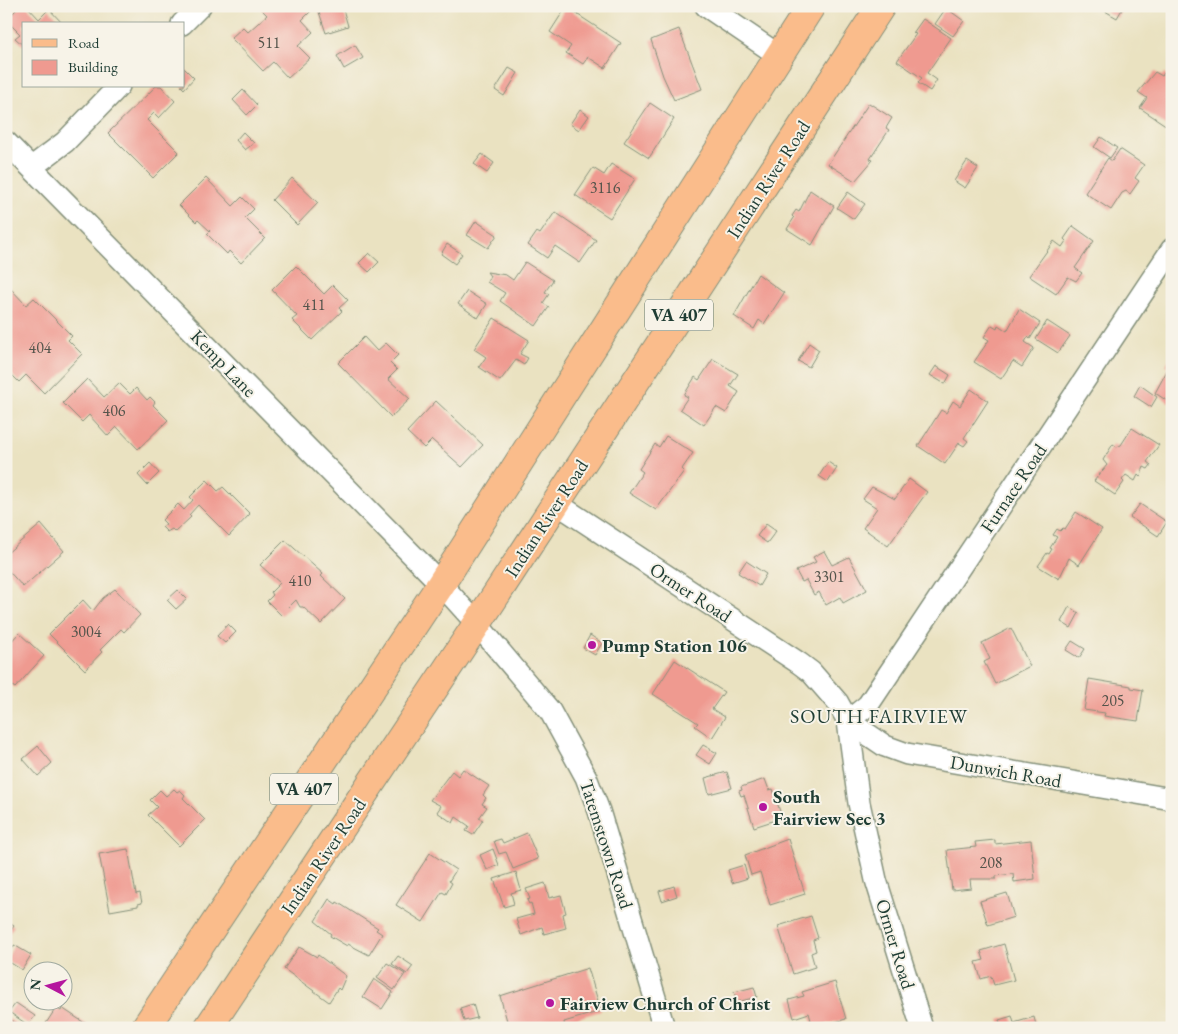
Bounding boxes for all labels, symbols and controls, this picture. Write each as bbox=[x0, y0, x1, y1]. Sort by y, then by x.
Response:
legend bbox=[22, 22, 185, 88]
house number: 511 bbox=[257, 32, 281, 53]
text: Road bbox=[68, 33, 100, 52]
text: Building bbox=[68, 57, 118, 76]
street label: Indian River Road bbox=[721, 115, 816, 243]
house number: 3116 bbox=[590, 177, 621, 198]
house number: 411 bbox=[302, 294, 326, 315]
road number: VA 407 bbox=[645, 300, 713, 330]
street label: Kemp Lane bbox=[185, 324, 262, 403]
house number: 404 bbox=[28, 337, 52, 358]
house number: 406 bbox=[102, 400, 126, 421]
street label: Furnace Road bbox=[975, 439, 1053, 538]
street label: Indian River Road bbox=[499, 454, 594, 582]
street label: Ormer Road bbox=[645, 557, 737, 628]
house number: 3301 bbox=[814, 566, 844, 587]
house number: 410 bbox=[288, 570, 312, 591]
house number: 3004 bbox=[71, 621, 102, 642]
place label: Pump Station 106 bbox=[602, 633, 747, 658]
marker: Pump Station 106 bbox=[586, 639, 598, 651]
house number: 205 bbox=[1101, 690, 1125, 711]
district label: SOUTH FAIRVIEW bbox=[790, 703, 968, 729]
street label: Dunwich Road bbox=[948, 749, 1064, 794]
road number: VA 407 bbox=[270, 774, 338, 804]
street label: Tatemstown Road bbox=[574, 776, 639, 912]
place label: South Fairview Sec 3 bbox=[773, 784, 886, 831]
street label: Indian River Road bbox=[275, 793, 372, 919]
marker: South Fairview Sec 3 bbox=[757, 801, 769, 813]
house number: 208 bbox=[979, 852, 1003, 873]
street label: Ormer Road bbox=[870, 896, 921, 993]
north arrow bbox=[22, 962, 72, 1012]
text: N bbox=[26, 977, 45, 991]
place label: Fairview Church of Christ bbox=[560, 991, 770, 1016]
marker: Fairview Church of Christ bbox=[544, 997, 556, 1009]

